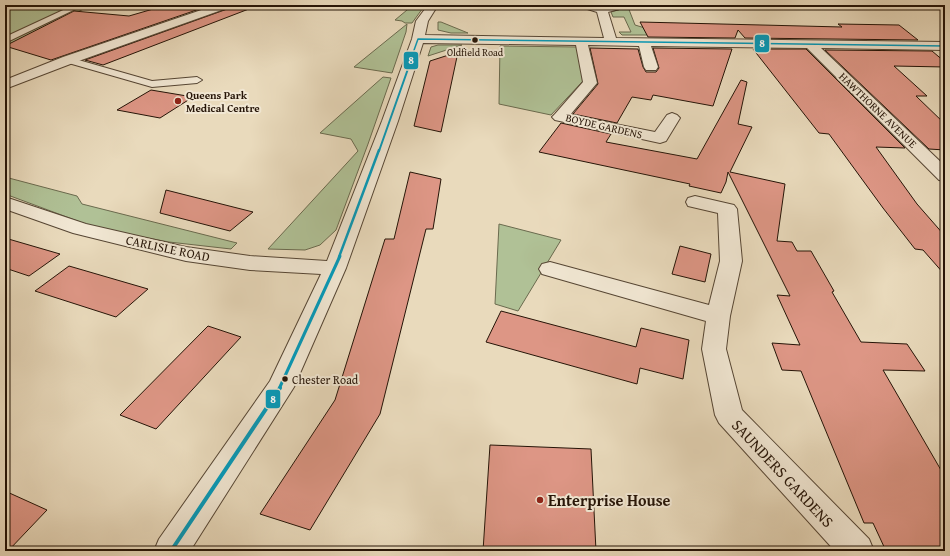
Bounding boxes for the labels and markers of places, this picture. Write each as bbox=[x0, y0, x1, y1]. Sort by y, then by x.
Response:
marker: Oldfield Road bbox=[470, 35, 480, 45]
place label: Oldfield Road bbox=[447, 45, 504, 60]
place label: Queens Park Medical Centre bbox=[186, 87, 260, 116]
marker: Queens Park Medical Centre bbox=[173, 96, 183, 106]
place label: Chester Road bbox=[292, 371, 359, 388]
marker: Chester Road bbox=[280, 374, 290, 384]
place label: Enterprise House bbox=[548, 488, 671, 512]
marker: Enterprise House bbox=[535, 495, 545, 505]

